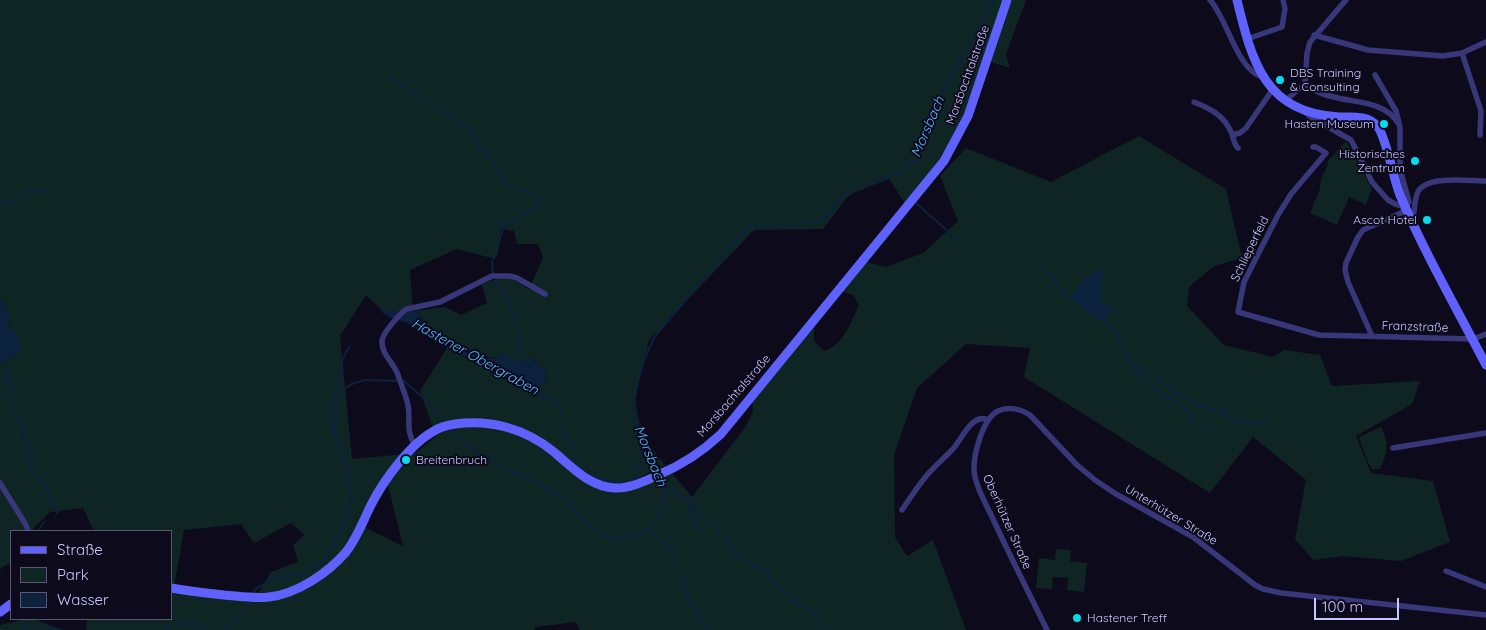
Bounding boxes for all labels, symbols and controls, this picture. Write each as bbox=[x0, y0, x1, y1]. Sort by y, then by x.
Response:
street label: Morsbachtalstraße bbox=[943, 23, 993, 127]
place label: DBS Training & Consulting bbox=[1290, 66, 1361, 94]
marker: DBS Training & Consulting bbox=[1274, 74, 1286, 86]
water label: Morsbach bbox=[908, 94, 948, 160]
place label: Hasten Museum bbox=[1285, 117, 1374, 131]
marker: Hasten Museum bbox=[1378, 118, 1390, 130]
place label: Historisches Zentrum bbox=[1339, 147, 1405, 175]
marker: Historisches Zentrum bbox=[1409, 155, 1421, 167]
place label: Ascot Hotel bbox=[1353, 213, 1417, 227]
street label: Schlieperfeld bbox=[1228, 214, 1272, 284]
marker: Ascot Hotel bbox=[1421, 214, 1433, 226]
water label: Hastener Obergraben bbox=[409, 315, 541, 399]
street label: Franzstraße bbox=[1381, 319, 1449, 335]
street label: Morsbachtalstraße bbox=[694, 352, 774, 440]
water label: Morsbach bbox=[630, 423, 670, 489]
place label: Breitenbruch bbox=[416, 453, 487, 467]
marker: Breitenbruch bbox=[400, 454, 412, 466]
street label: Oberhützer Straße bbox=[980, 472, 1034, 572]
street label: Unterhützer Straße bbox=[1122, 482, 1220, 548]
legend bbox=[10, 530, 172, 620]
text: Straße bbox=[57, 540, 103, 559]
text: Park bbox=[57, 565, 89, 584]
scale bar bbox=[1316, 588, 1401, 620]
text: Wasser bbox=[57, 590, 109, 609]
text: 100 m bbox=[1322, 597, 1363, 616]
place label: Hastener Treff bbox=[1087, 611, 1167, 625]
marker: Hastener Treff bbox=[1071, 612, 1083, 624]

